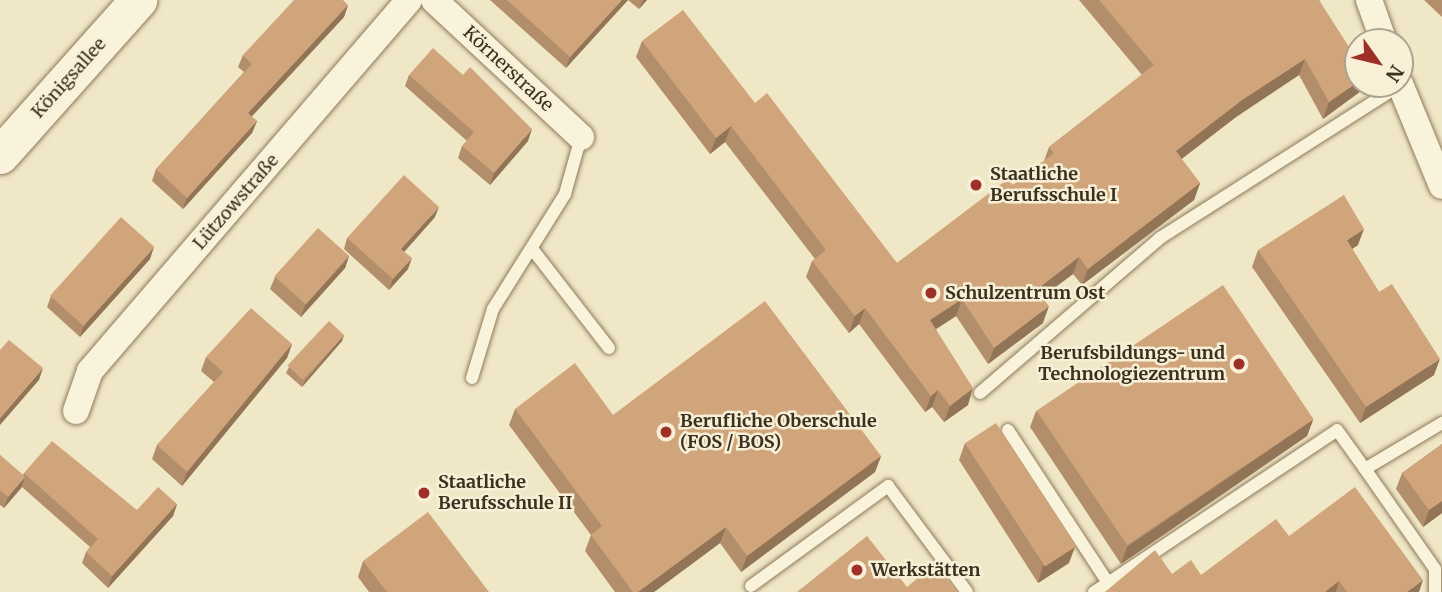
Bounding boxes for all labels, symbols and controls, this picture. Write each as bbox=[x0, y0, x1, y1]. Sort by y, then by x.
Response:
street label: Körnerstraße bbox=[458, 22, 558, 116]
north arrow bbox=[1344, 28, 1414, 98]
street label: Königsallee bbox=[27, 33, 111, 123]
text: N bbox=[1381, 61, 1409, 87]
street label: Lützowstraße bbox=[189, 150, 283, 254]
place label: Staatliche Berufsschule I bbox=[990, 164, 1117, 206]
marker: Staatliche Berufsschule I bbox=[968, 177, 984, 193]
place label: Schulzentrum Ost bbox=[945, 282, 1105, 304]
marker: Schulzentrum Ost bbox=[923, 285, 939, 301]
place label: Berufsbildungs- und Technologiezentrum bbox=[1038, 343, 1225, 386]
marker: Berufsbildungs- und Technologiezentrum bbox=[1231, 356, 1247, 372]
place label: Berufliche Oberschule (FOS / BOS) bbox=[680, 411, 877, 453]
marker: Berufliche Oberschule (FOS / BOS) bbox=[658, 424, 674, 440]
place label: Staatliche Berufsschule II bbox=[438, 472, 572, 514]
marker: Staatliche Berufsschule II bbox=[416, 485, 432, 501]
place label: Werkstätten bbox=[871, 559, 980, 581]
marker: Werkstätten bbox=[849, 562, 865, 578]

